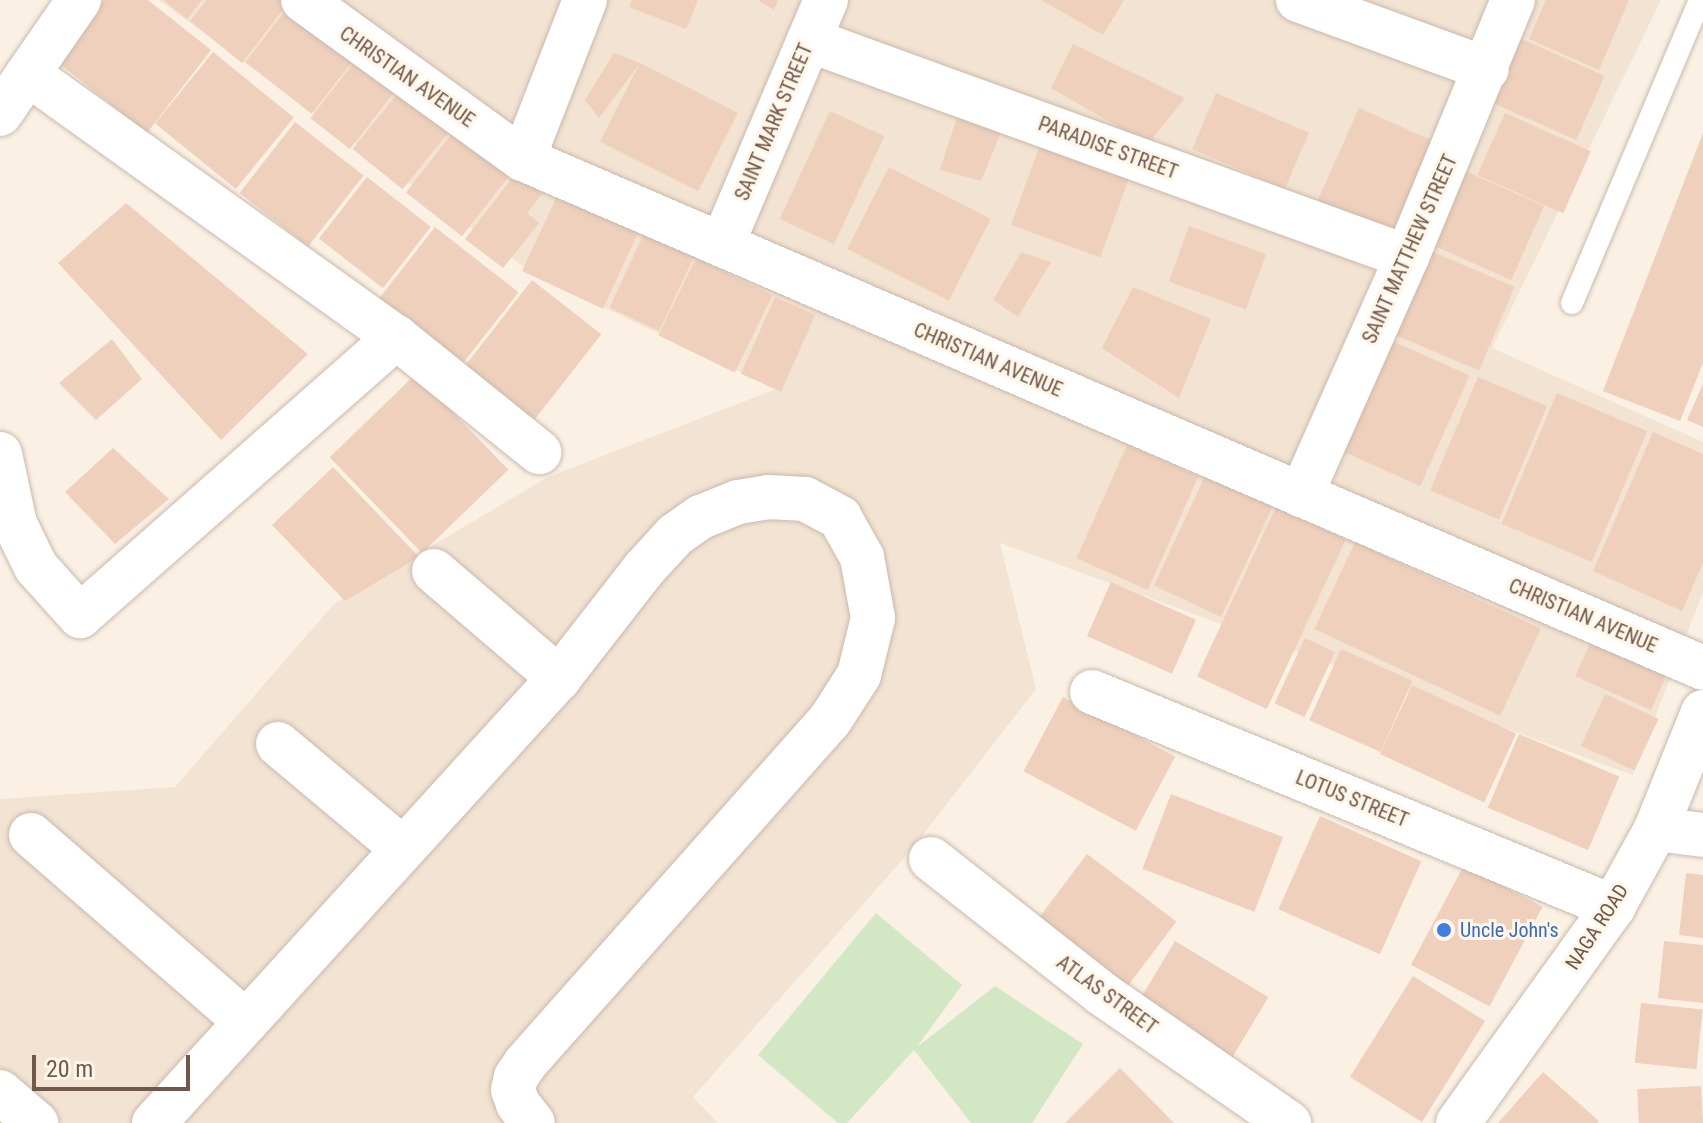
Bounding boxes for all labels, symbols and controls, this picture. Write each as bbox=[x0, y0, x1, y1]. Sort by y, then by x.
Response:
street label: CHRISTIAN AVENUE bbox=[335, 22, 479, 132]
street label: SAINT MARK STREET bbox=[730, 40, 818, 204]
street label: PARADISE STREET bbox=[1035, 112, 1181, 184]
street label: SAINT MATTHEW STREET bbox=[1357, 151, 1463, 347]
street label: CHRISTIAN AVENUE bbox=[910, 318, 1066, 402]
street label: CHRISTIAN AVENUE bbox=[1505, 574, 1661, 658]
street label: LOTUS STREET bbox=[1292, 766, 1412, 832]
street label: NAGA ROAD bbox=[1560, 880, 1634, 974]
place label: Uncle John's bbox=[1460, 918, 1559, 942]
marker: Uncle John's bbox=[1435, 921, 1453, 939]
street label: ATLAS STREET bbox=[1052, 950, 1162, 1040]
scale bar bbox=[36, 1039, 194, 1089]
text: 20 m bbox=[46, 1055, 93, 1083]

